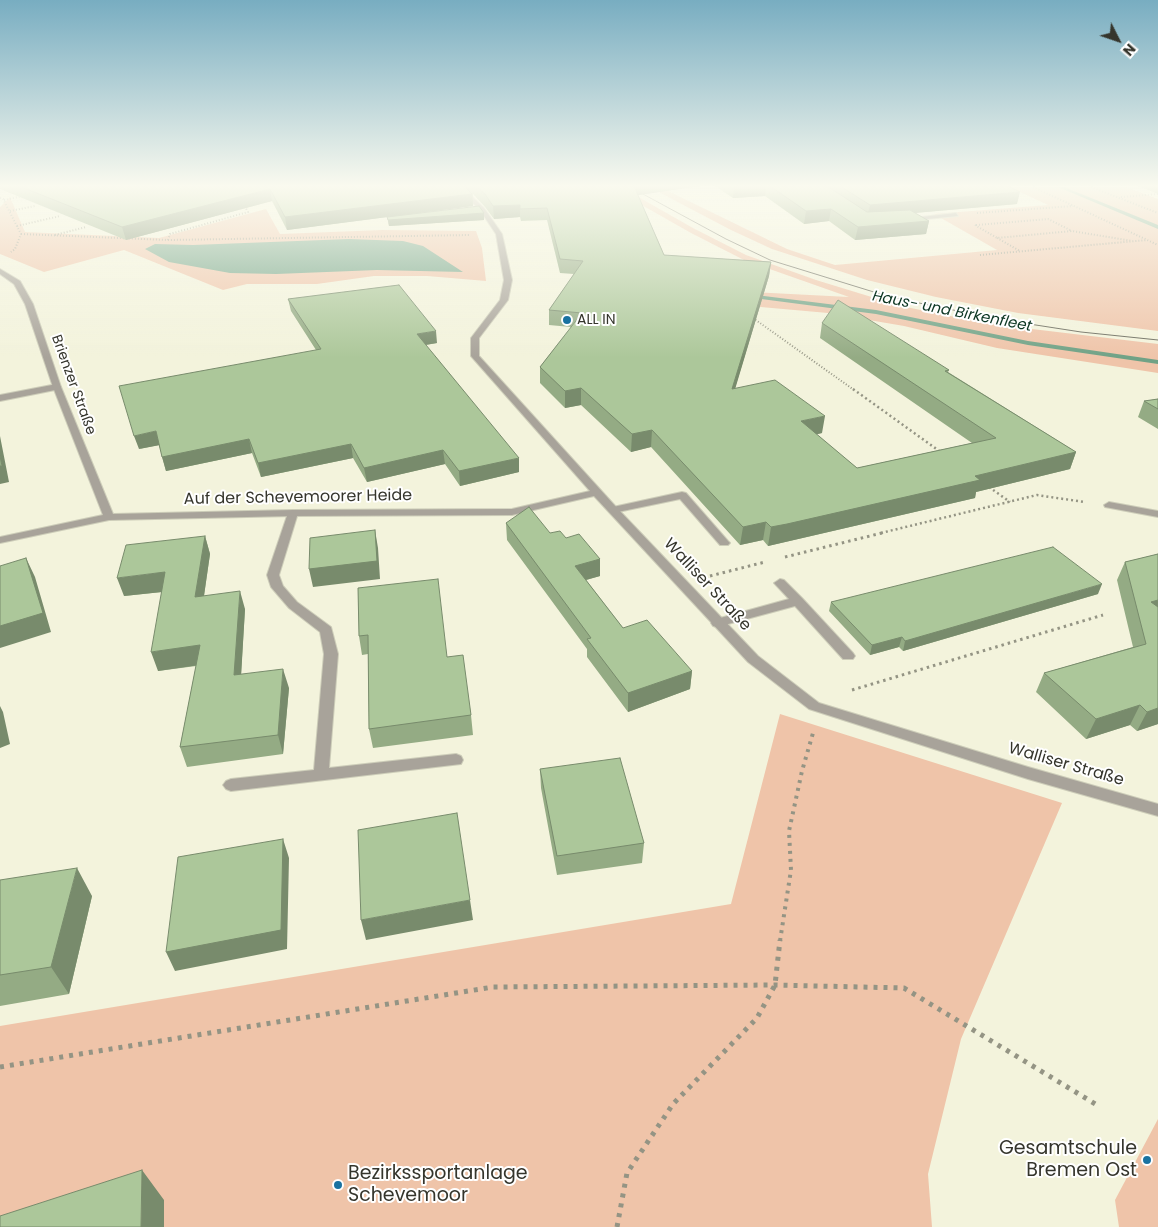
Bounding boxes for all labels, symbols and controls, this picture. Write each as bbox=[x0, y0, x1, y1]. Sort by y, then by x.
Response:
north arrow bbox=[1093, 15, 1143, 65]
text: N bbox=[1118, 39, 1140, 60]
water label: Haus- und Birkenfleet bbox=[871, 288, 1033, 336]
place label: ALL IN bbox=[577, 312, 616, 328]
marker: ALL IN bbox=[561, 314, 573, 326]
street label: Brienzer Straße bbox=[47, 333, 99, 437]
street label: Auf der Schevemoorer Heide bbox=[184, 486, 412, 510]
street label: Walliser Straße bbox=[659, 535, 755, 635]
street label: Walliser Straße bbox=[1006, 739, 1126, 791]
place label: Gesamtschule Bremen Ost bbox=[999, 1138, 1137, 1182]
marker: Gesamtschule Bremen Ost bbox=[1141, 1154, 1153, 1166]
place label: Bezirkssportanlage Schevemoor bbox=[348, 1163, 528, 1207]
marker: Bezirkssportanlage Schevemoor bbox=[332, 1179, 344, 1191]

